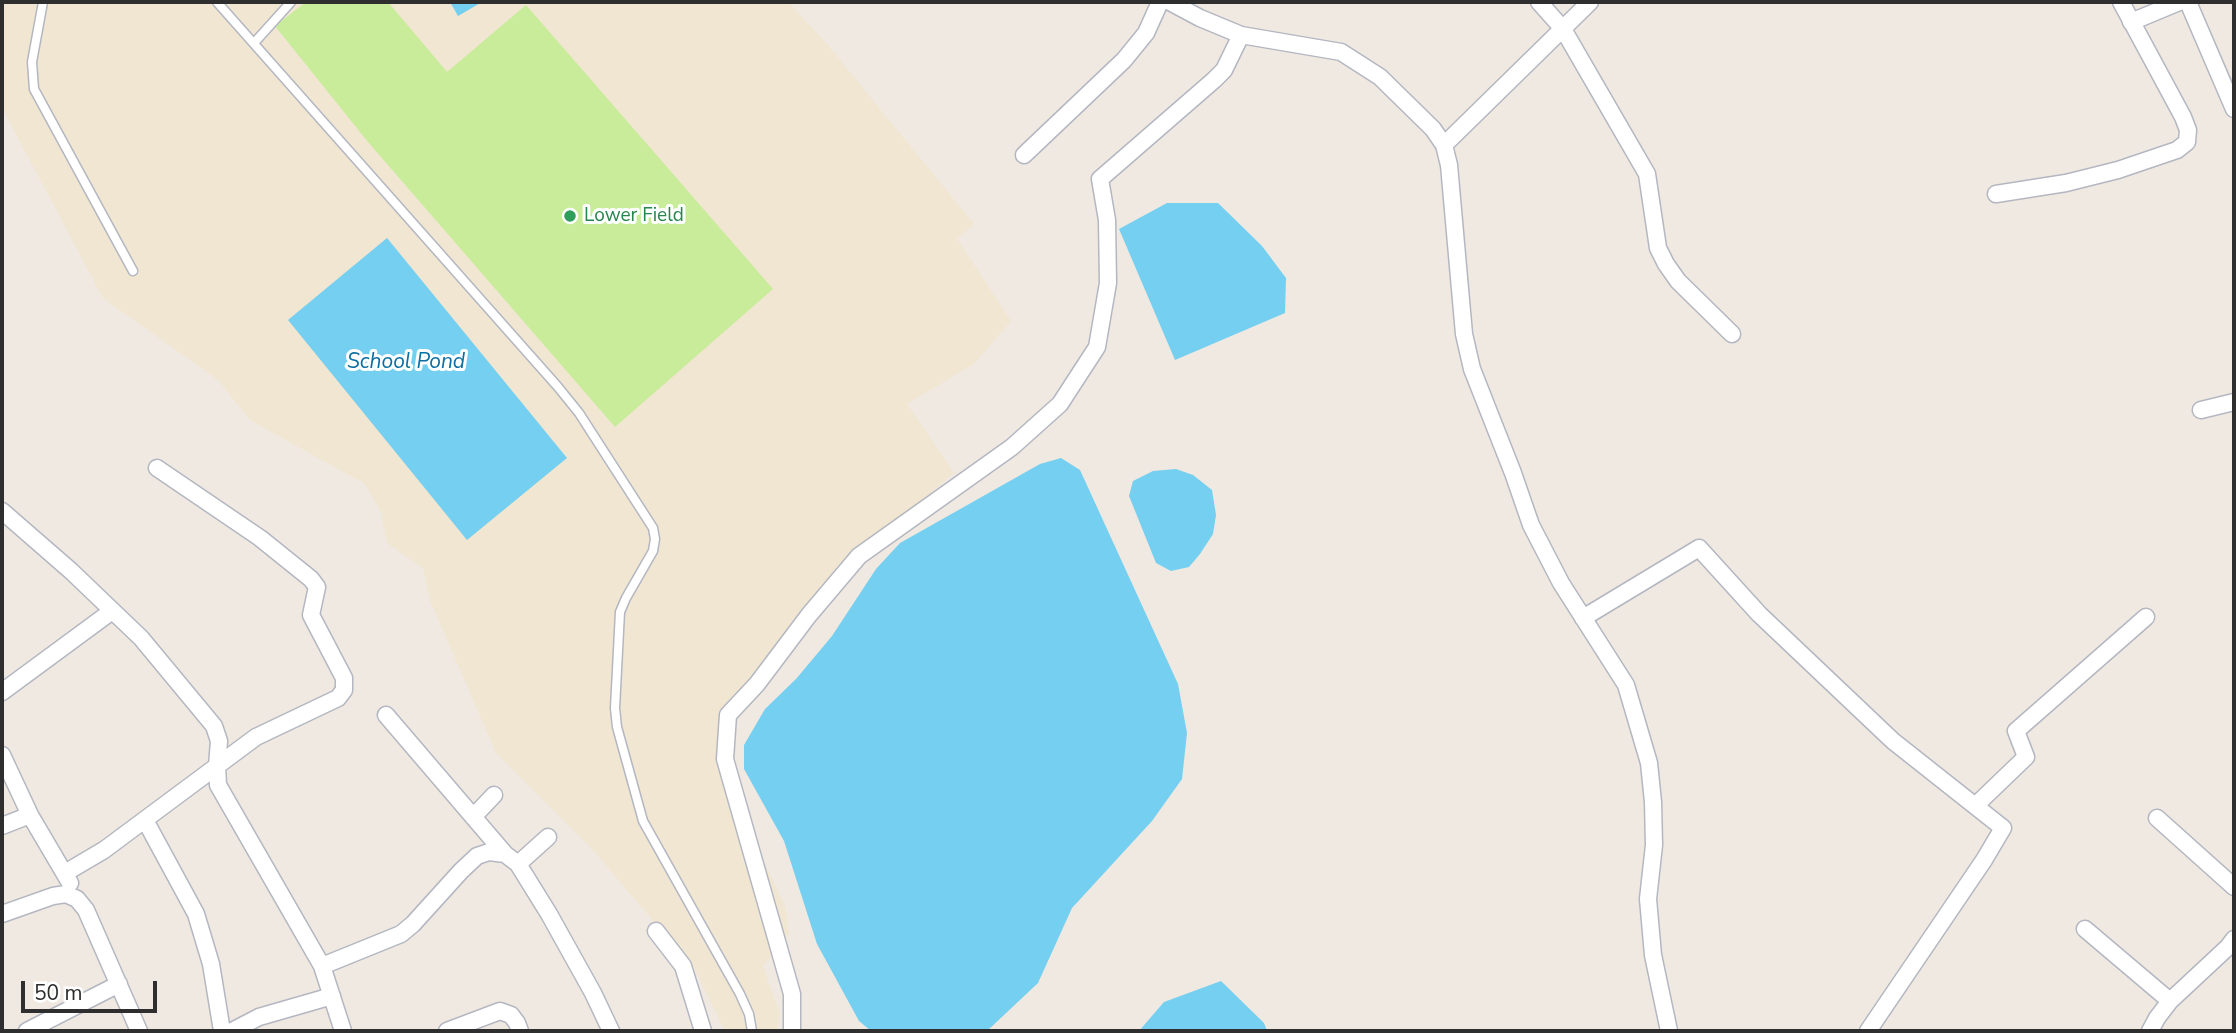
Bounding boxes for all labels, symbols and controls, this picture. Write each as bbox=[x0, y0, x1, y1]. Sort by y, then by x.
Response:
place label: Lower Field bbox=[584, 205, 684, 227]
marker: Lower Field bbox=[562, 208, 578, 224]
water label: School Pond bbox=[347, 350, 465, 376]
scale bar bbox=[24, 967, 161, 1011]
text: 50 m bbox=[34, 979, 83, 1007]

